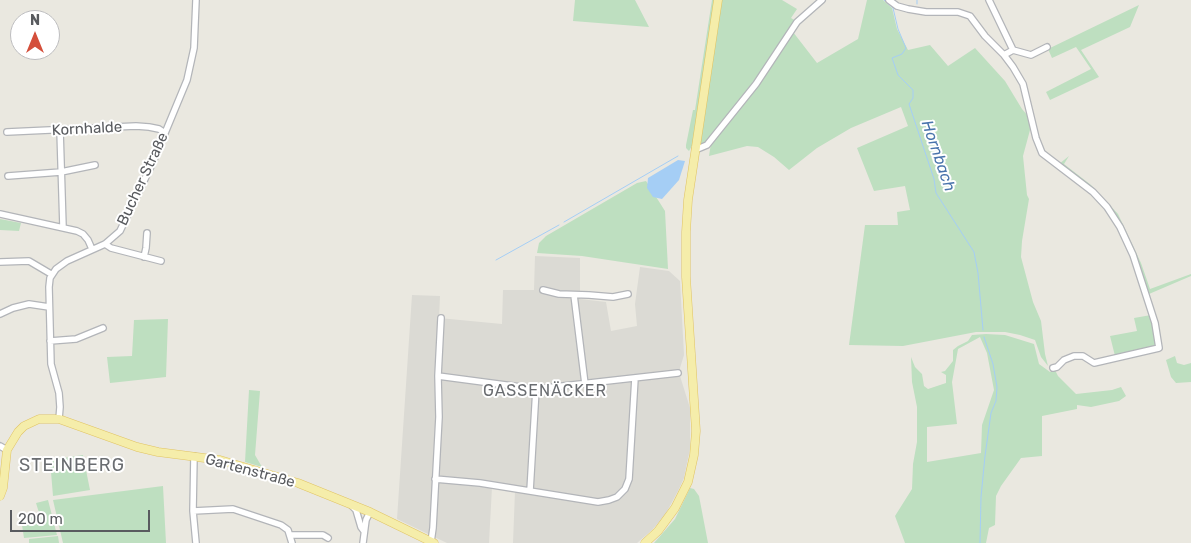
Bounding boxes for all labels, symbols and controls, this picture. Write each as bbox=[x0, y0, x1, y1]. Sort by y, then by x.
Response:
north arrow bbox=[10, 10, 60, 60]
text: N bbox=[30, 12, 40, 29]
street label: Kornhalde bbox=[51, 118, 123, 140]
water label: Hornbach bbox=[917, 118, 959, 194]
street label: Bucher Straße bbox=[114, 130, 172, 228]
district label: GASSENÄCKER bbox=[482, 381, 608, 401]
street label: Gartenstraße bbox=[203, 450, 297, 492]
district label: STEINBERG bbox=[18, 455, 126, 477]
scale bar bbox=[12, 500, 152, 532]
text: 200 m bbox=[18, 510, 63, 528]

